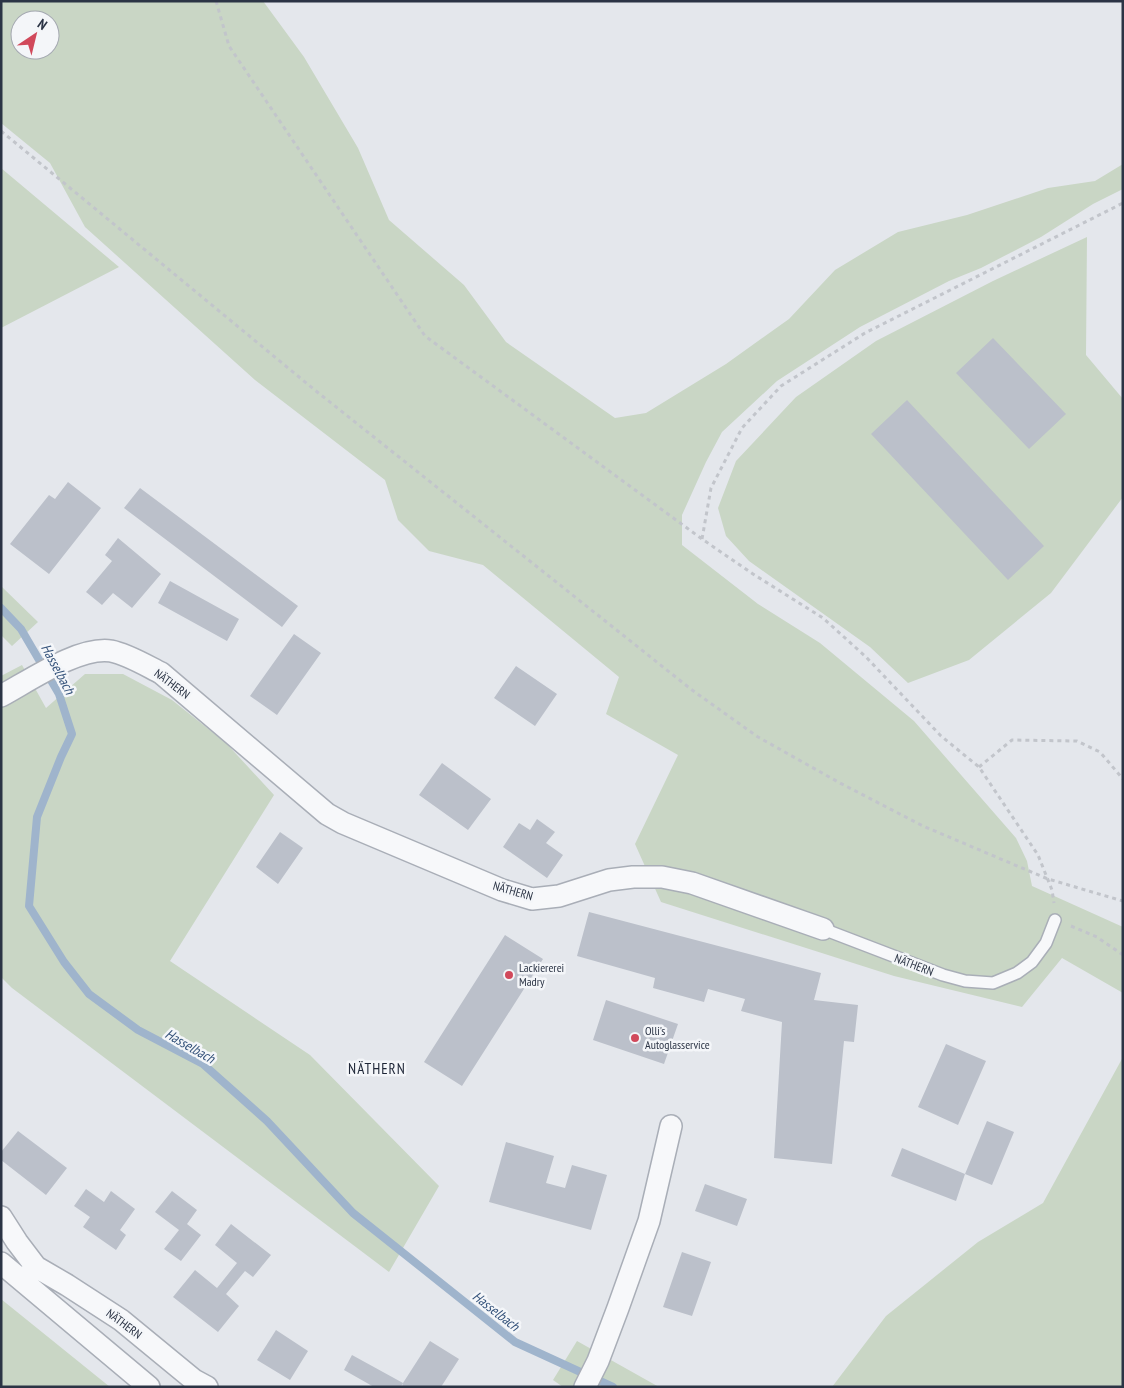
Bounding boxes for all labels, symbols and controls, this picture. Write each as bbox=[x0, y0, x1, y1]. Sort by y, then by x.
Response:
north arrow bbox=[10, 10, 60, 60]
text: N bbox=[34, 15, 51, 34]
water label: Hasselbach bbox=[37, 641, 79, 698]
street label: NÄTHERN bbox=[152, 665, 193, 702]
street label: NÄTHERN bbox=[492, 878, 535, 903]
street label: NÄTHERN bbox=[893, 950, 936, 979]
place label: Lackiererei Madry bbox=[519, 960, 564, 989]
marker: Lackiererei Madry bbox=[503, 969, 515, 981]
place label: Olli's Autoglasservice bbox=[645, 1023, 710, 1052]
water label: Hasselbach bbox=[162, 1025, 219, 1068]
marker: Olli's Autoglasservice bbox=[629, 1032, 641, 1044]
district label: NÄTHERN bbox=[348, 1059, 406, 1078]
water label: Hasselbach bbox=[469, 1287, 524, 1335]
street label: NÄTHERN bbox=[104, 1305, 145, 1342]

